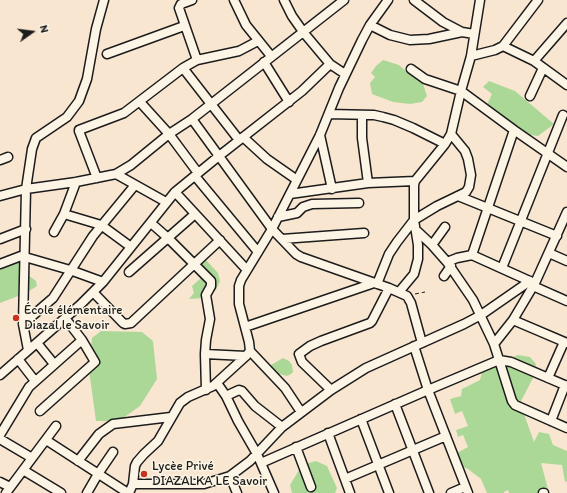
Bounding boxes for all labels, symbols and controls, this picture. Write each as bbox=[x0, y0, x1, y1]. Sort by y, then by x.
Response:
north arrow bbox=[12, 12, 52, 52]
text: N bbox=[37, 24, 51, 34]
place label: École élémentaire Diazal le Savoir bbox=[24, 303, 123, 334]
marker: École élémentaire Diazal le Savoir bbox=[11, 313, 21, 323]
place label: Lycèe Privé DIAZALKA LE Savoir bbox=[152, 459, 267, 490]
marker: Lycèe Privé DIAZALKA LE Savoir bbox=[139, 469, 149, 479]

